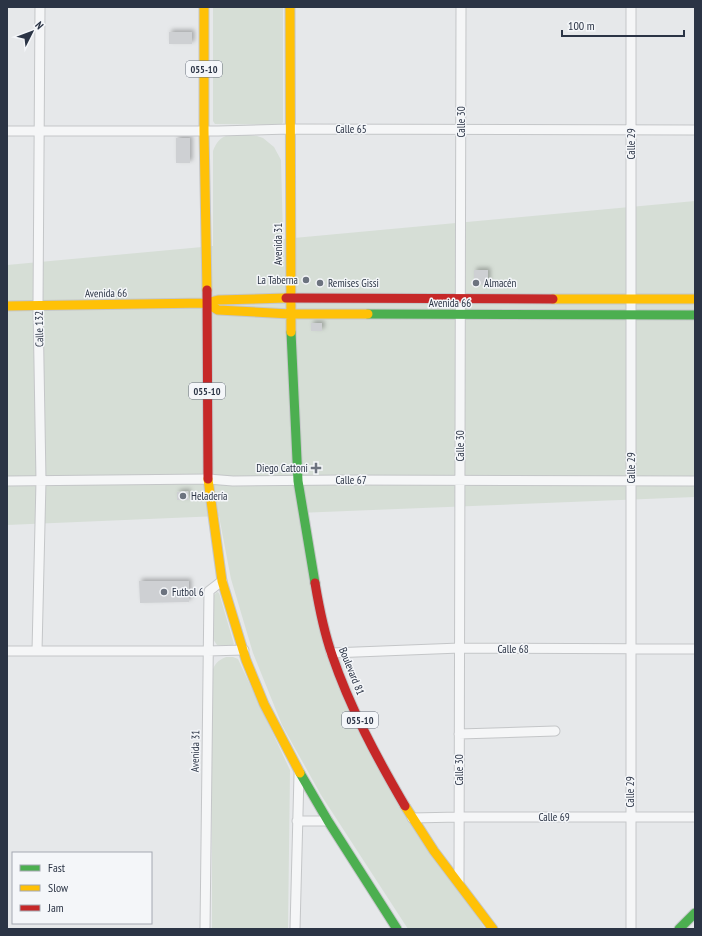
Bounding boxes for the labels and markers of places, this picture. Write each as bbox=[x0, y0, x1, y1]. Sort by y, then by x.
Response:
place label: La Taberna bbox=[257, 273, 298, 287]
marker: La Taberna bbox=[301, 275, 311, 285]
place label: Remises Gissi bbox=[328, 276, 379, 290]
place label: Almacén bbox=[484, 276, 517, 290]
marker: Remises Gissi bbox=[315, 278, 325, 288]
marker: Almacén bbox=[471, 278, 481, 288]
place label: Diego Cattoni bbox=[256, 461, 308, 475]
marker: Diego Cattoni bbox=[311, 463, 321, 473]
place label: Heladería bbox=[191, 489, 228, 503]
marker: Heladería bbox=[178, 491, 188, 501]
place label: Futbol 6 bbox=[172, 585, 204, 599]
marker: Futbol 6 bbox=[159, 587, 169, 597]

